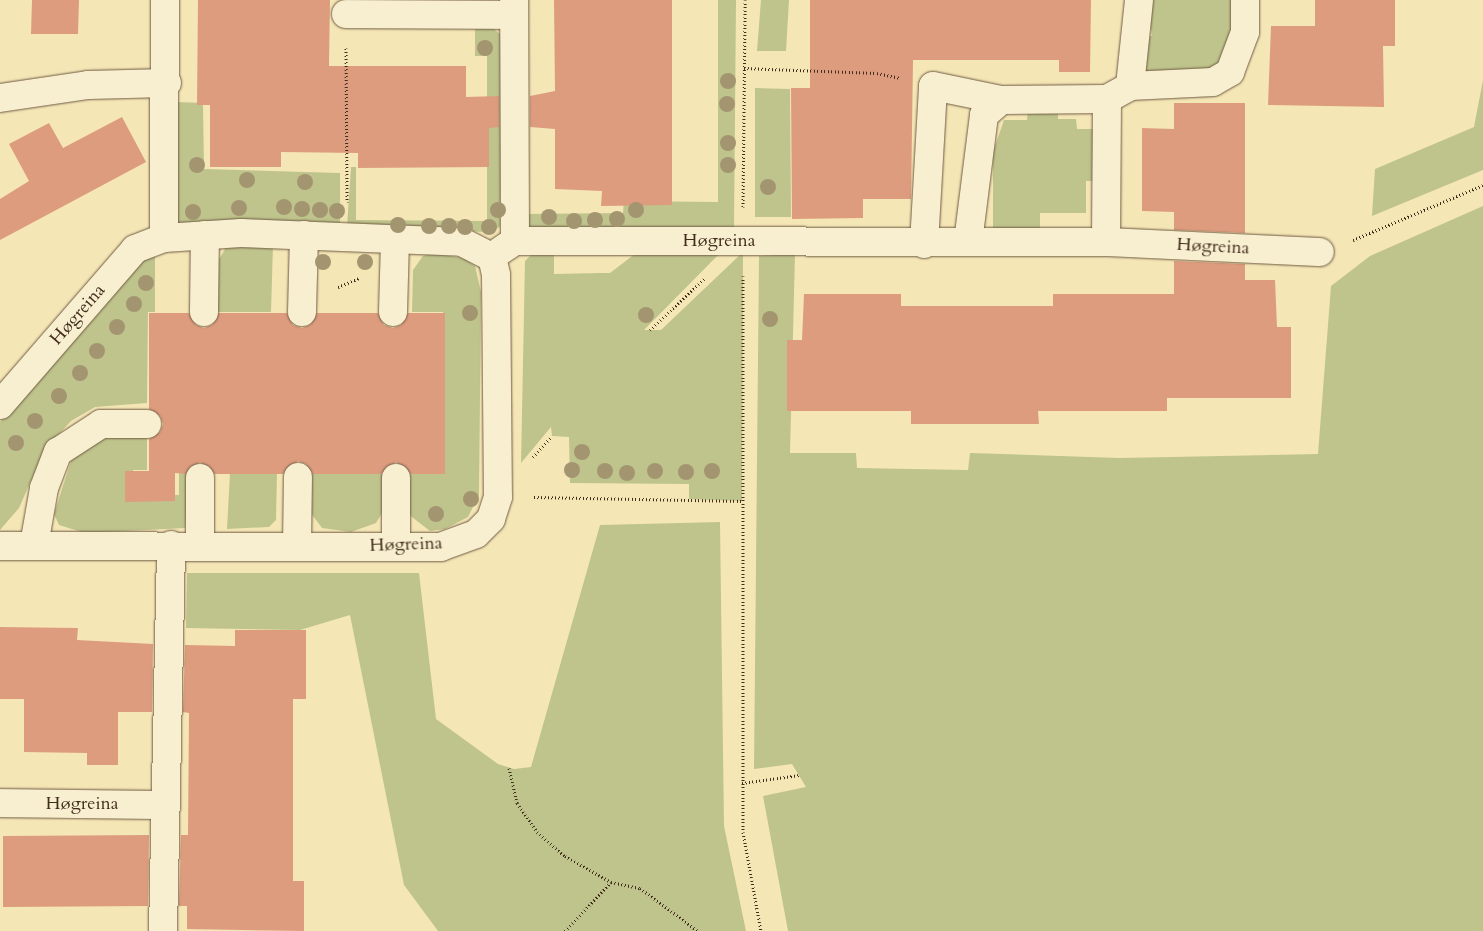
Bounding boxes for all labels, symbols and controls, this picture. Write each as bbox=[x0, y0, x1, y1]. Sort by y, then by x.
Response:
street label: Høgreina bbox=[682, 230, 756, 252]
street label: Høgreina bbox=[1176, 234, 1250, 260]
street label: Høgreina bbox=[46, 280, 110, 350]
street label: Høgreina bbox=[369, 533, 443, 557]
street label: Høgreina bbox=[45, 793, 119, 815]

